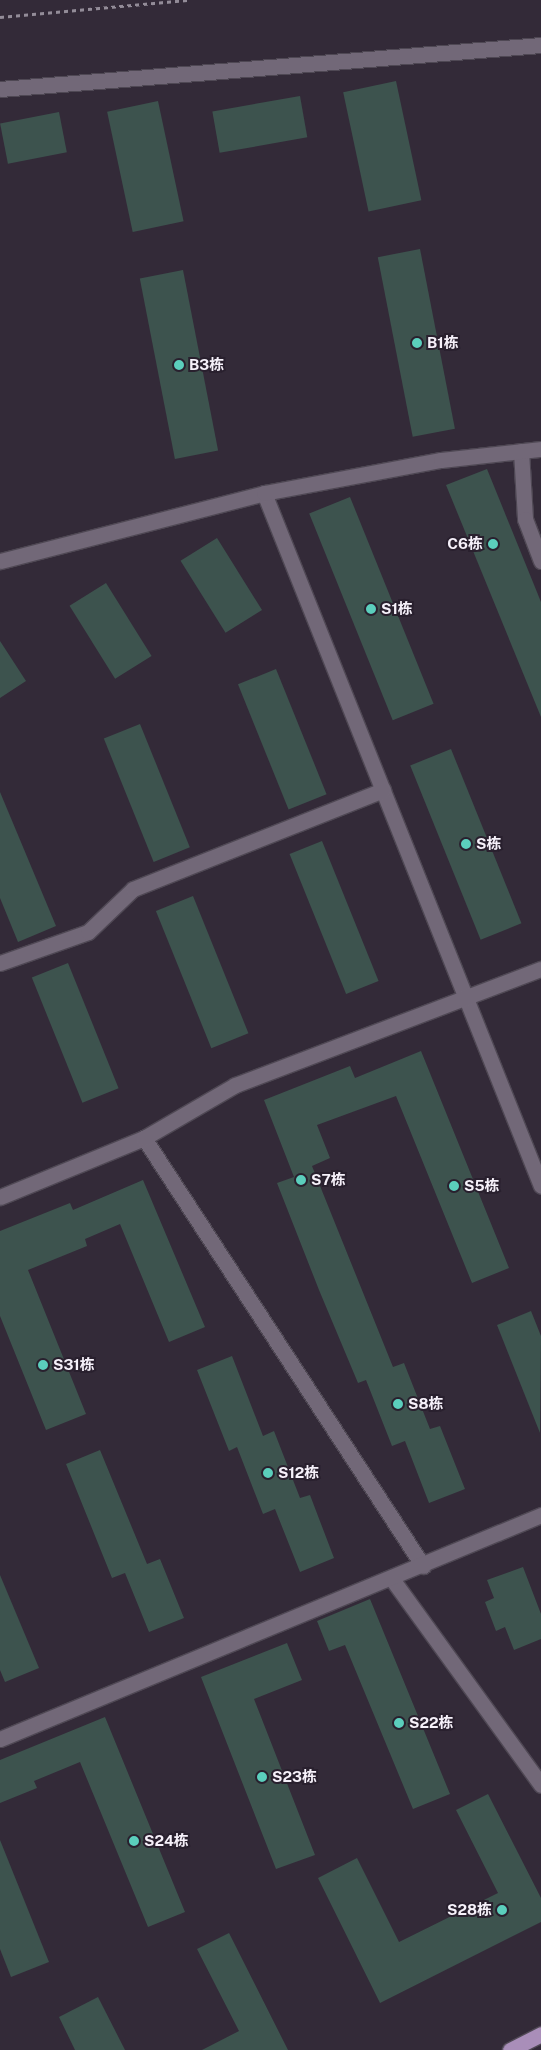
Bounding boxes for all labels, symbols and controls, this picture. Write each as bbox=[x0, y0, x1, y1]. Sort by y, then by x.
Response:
place label: B1栋 bbox=[427, 334, 459, 352]
marker: B1栋 bbox=[411, 337, 423, 349]
place label: B3栋 bbox=[189, 356, 224, 374]
marker: B3栋 bbox=[173, 359, 185, 371]
place label: C6栋 bbox=[447, 535, 483, 553]
marker: C6栋 bbox=[487, 538, 499, 550]
place label: S1栋 bbox=[381, 600, 413, 618]
marker: S1栋 bbox=[365, 603, 377, 615]
place label: S栋 bbox=[476, 835, 501, 853]
marker: S栋 bbox=[460, 838, 472, 850]
place label: S7栋 bbox=[311, 1171, 346, 1189]
marker: S7栋 bbox=[295, 1174, 307, 1186]
place label: S5栋 bbox=[464, 1177, 500, 1195]
marker: S5栋 bbox=[448, 1180, 460, 1192]
place label: S31栋 bbox=[53, 1356, 95, 1374]
marker: S31栋 bbox=[37, 1359, 49, 1371]
place label: S8栋 bbox=[408, 1395, 443, 1413]
marker: S8栋 bbox=[392, 1398, 404, 1410]
place label: S12栋 bbox=[278, 1464, 319, 1482]
marker: S12栋 bbox=[262, 1467, 274, 1479]
place label: S22栋 bbox=[409, 1714, 453, 1732]
marker: S22栋 bbox=[393, 1717, 405, 1729]
place label: S23栋 bbox=[272, 1768, 317, 1786]
marker: S23栋 bbox=[256, 1771, 268, 1783]
place label: S24栋 bbox=[144, 1832, 189, 1850]
marker: S24栋 bbox=[128, 1835, 140, 1847]
place label: S28栋 bbox=[447, 1901, 492, 1919]
marker: S28栋 bbox=[496, 1904, 508, 1916]

